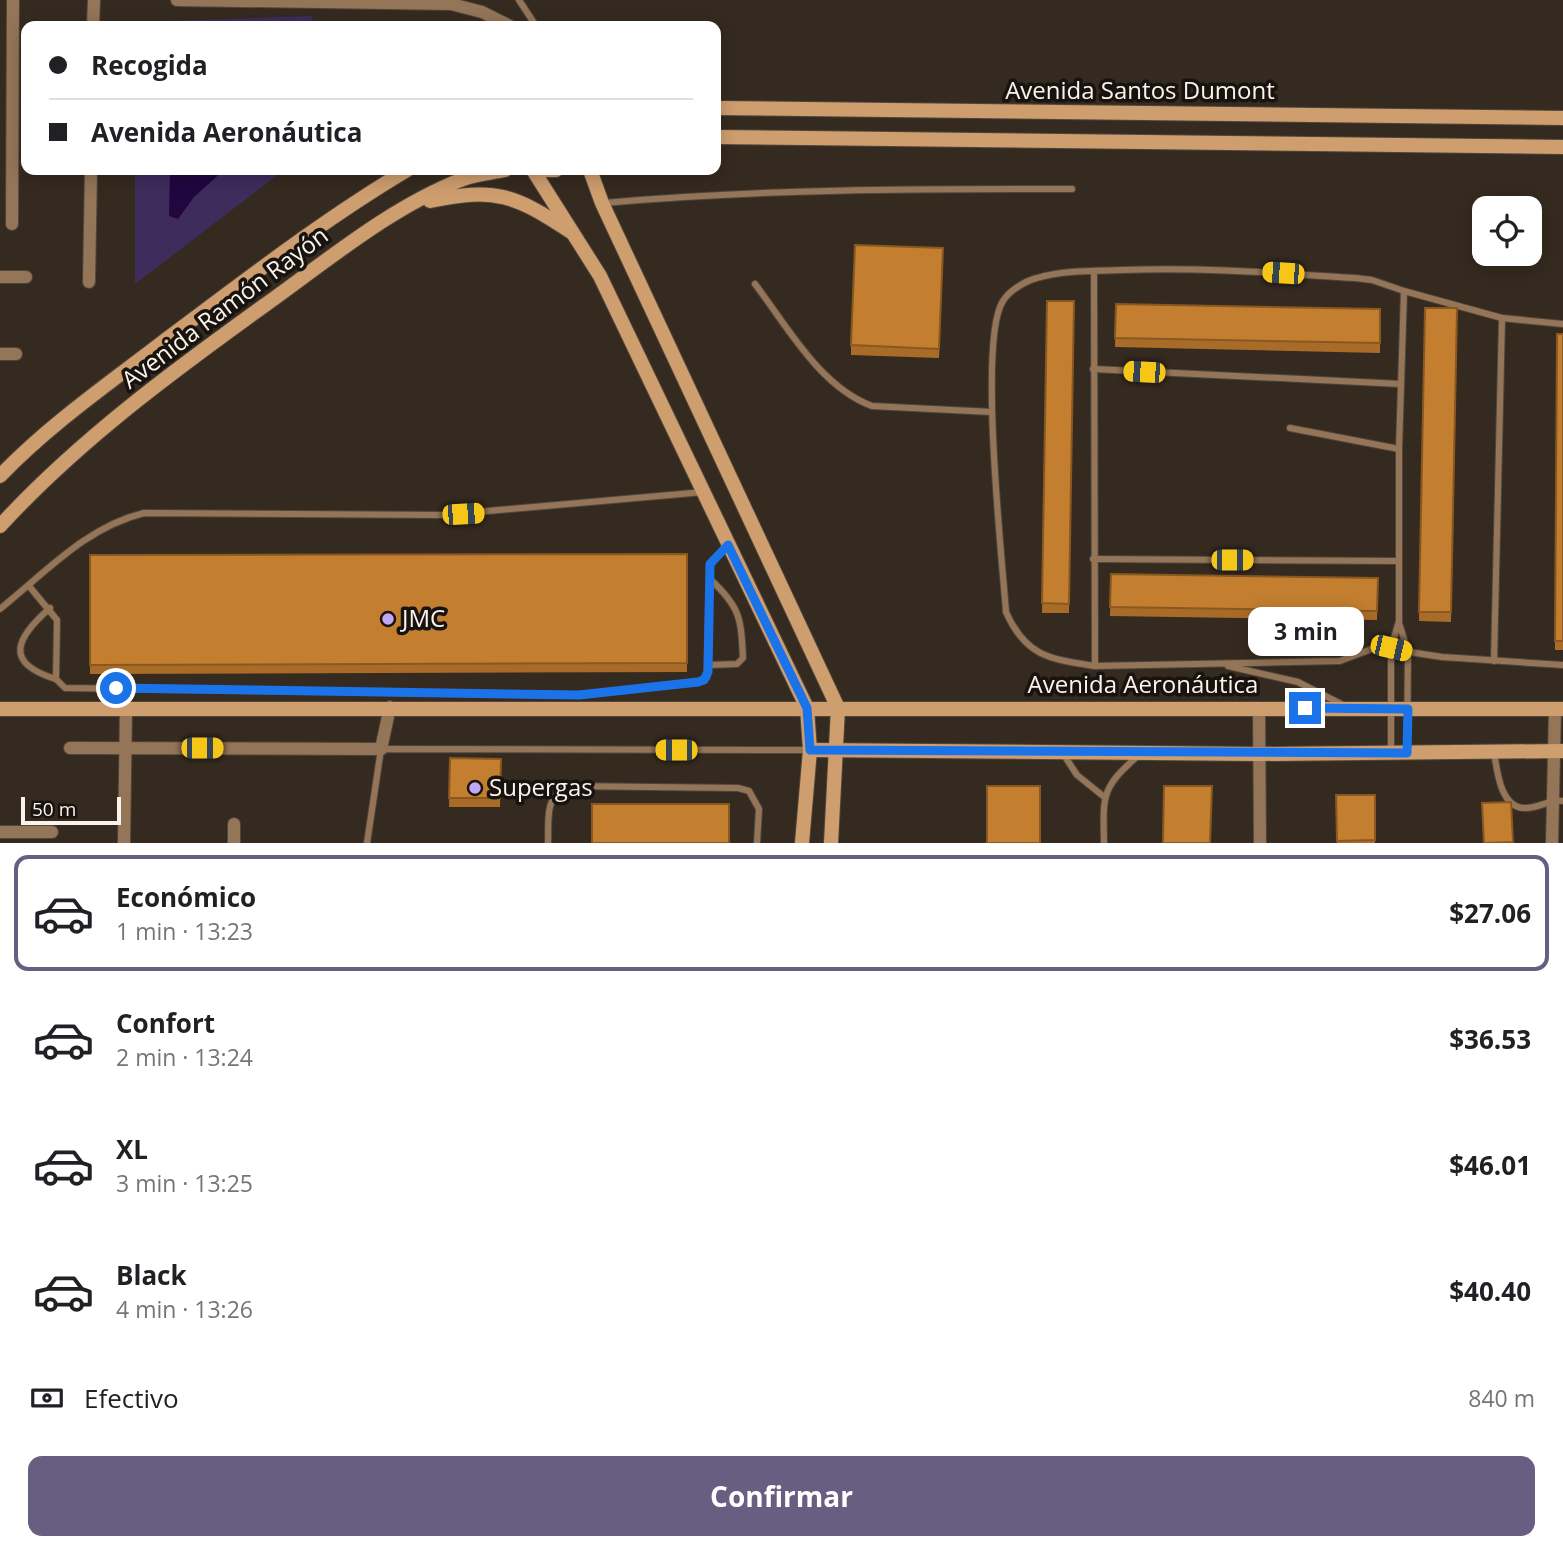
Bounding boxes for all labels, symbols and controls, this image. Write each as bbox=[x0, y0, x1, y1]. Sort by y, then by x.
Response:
text: Recogida bbox=[91, 47, 208, 83]
street label: Avenida Santos Dumont bbox=[1005, 73, 1275, 106]
text: Avenida Aeronáutica bbox=[91, 114, 362, 150]
map controls bbox=[1472, 196, 1542, 266]
button: locate bbox=[1472, 196, 1542, 266]
street label: Avenida Ramón Rayón bbox=[114, 218, 334, 395]
car bbox=[1262, 261, 1305, 285]
car bbox=[1123, 360, 1166, 384]
car bbox=[442, 502, 485, 526]
car bbox=[1212, 550, 1254, 571]
place label: JMC bbox=[400, 601, 445, 634]
callout: 3 min bbox=[1247, 606, 1363, 656]
marker: JMC bbox=[380, 611, 396, 627]
text: 3 min bbox=[1274, 615, 1338, 647]
car bbox=[1369, 633, 1414, 663]
street label: Avenida Aeronáutica bbox=[1028, 667, 1258, 700]
route start bbox=[100, 672, 132, 704]
route end bbox=[1289, 692, 1321, 724]
car bbox=[182, 738, 224, 759]
car bbox=[656, 740, 698, 761]
place label: Supergas bbox=[489, 770, 593, 803]
marker: Supergas bbox=[467, 780, 483, 796]
scale bar bbox=[21, 794, 121, 826]
text: 50 m bbox=[32, 796, 76, 822]
text: Económico bbox=[116, 879, 256, 915]
icon: car bbox=[32, 882, 95, 945]
text: $27.06 bbox=[1449, 895, 1531, 931]
text: 1 min · 13:23 bbox=[116, 915, 253, 947]
text: Confort bbox=[116, 1005, 215, 1041]
icon: car bbox=[32, 1008, 95, 1071]
text: $36.53 bbox=[1449, 1021, 1531, 1057]
text: 2 min · 13:24 bbox=[116, 1041, 253, 1073]
text: XL bbox=[116, 1131, 148, 1167]
icon: car bbox=[32, 1134, 95, 1197]
text: $46.01 bbox=[1449, 1147, 1531, 1183]
text: 3 min · 13:25 bbox=[116, 1167, 253, 1199]
text: Black bbox=[116, 1257, 187, 1293]
icon: car bbox=[32, 1260, 95, 1323]
text: $40.40 bbox=[1449, 1273, 1531, 1309]
text: 4 min · 13:26 bbox=[116, 1293, 253, 1325]
icon: cash bbox=[28, 1379, 66, 1417]
text: Efectivo bbox=[84, 1380, 179, 1416]
text: 840 m bbox=[1468, 1382, 1535, 1414]
button: Confirmar bbox=[28, 1456, 1535, 1536]

